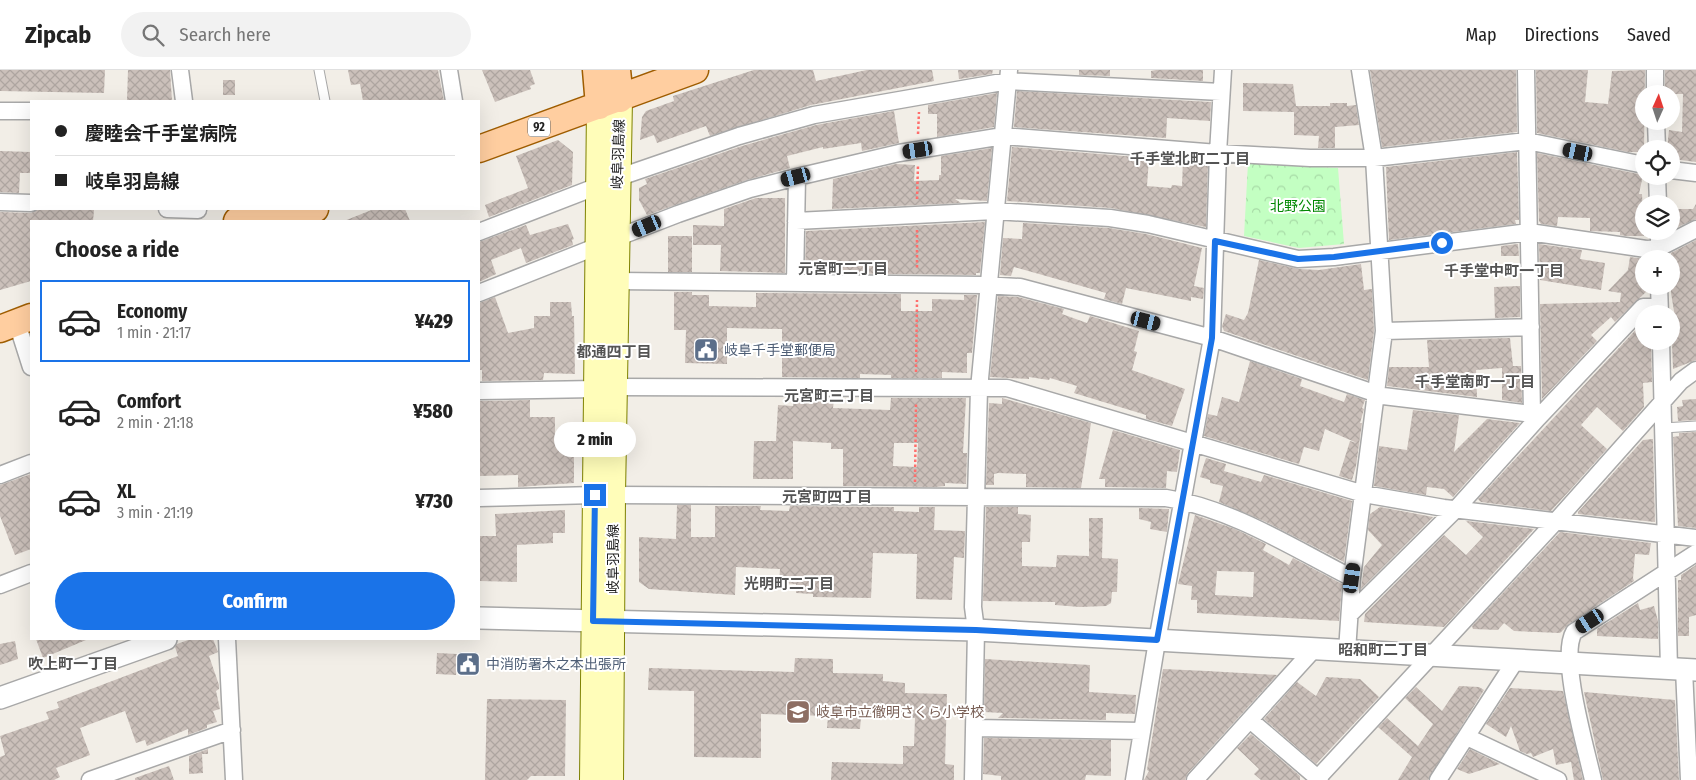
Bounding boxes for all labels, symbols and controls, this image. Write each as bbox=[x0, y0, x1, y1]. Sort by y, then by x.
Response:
search box bbox=[121, 12, 471, 57]
text: Zipcab bbox=[25, 21, 91, 49]
icon: search bbox=[139, 21, 167, 49]
text: Search here bbox=[179, 23, 271, 46]
text: Map bbox=[1465, 24, 1497, 46]
text: Directions bbox=[1525, 24, 1599, 46]
text: Saved bbox=[1627, 24, 1671, 46]
north arrow bbox=[1635, 85, 1680, 130]
map controls bbox=[1635, 85, 1680, 350]
road number: 92 bbox=[528, 118, 550, 136]
street label: 岐阜羽島線 bbox=[609, 119, 628, 189]
text: 慶睦会千手堂病院 bbox=[85, 122, 237, 145]
car bbox=[902, 140, 933, 160]
button: locate bbox=[1635, 140, 1680, 185]
car bbox=[1561, 142, 1594, 162]
district label: 千手堂北町二丁目 bbox=[1130, 150, 1250, 168]
car bbox=[779, 166, 812, 188]
text: 岐阜羽島線 bbox=[85, 170, 180, 193]
button: layers bbox=[1635, 195, 1680, 240]
park label: 北野公園 bbox=[1270, 198, 1326, 215]
car bbox=[630, 213, 663, 239]
route start bbox=[1431, 232, 1453, 254]
text: Choose a ride bbox=[55, 236, 179, 263]
button: + bbox=[1635, 250, 1680, 295]
district label: 元宮町二丁目 bbox=[798, 260, 888, 278]
district label: 千手堂中町一丁目 bbox=[1444, 262, 1564, 280]
icon: car bbox=[57, 299, 102, 344]
text: Economy bbox=[117, 300, 187, 323]
button: − bbox=[1635, 305, 1680, 350]
text: ¥429 bbox=[415, 310, 453, 333]
car bbox=[1129, 310, 1162, 332]
text: 1 min · 21:17 bbox=[117, 323, 191, 342]
public building icon: 岐阜千手堂郵便局 bbox=[693, 337, 719, 363]
place label: 岐阜千手堂郵便局 bbox=[724, 342, 836, 359]
district label: 都通四丁目 bbox=[576, 343, 652, 361]
district label: 千手堂南町一丁目 bbox=[1415, 373, 1535, 391]
district label: 元宮町三丁目 bbox=[784, 387, 874, 405]
icon: car bbox=[57, 389, 102, 434]
text: Comfort bbox=[117, 390, 181, 413]
text: ¥580 bbox=[413, 400, 453, 423]
text: 2 min · 21:18 bbox=[117, 413, 193, 432]
callout: 2 min bbox=[554, 422, 636, 458]
text: 2 min bbox=[577, 430, 613, 449]
icon: car bbox=[57, 479, 102, 524]
text: XL bbox=[117, 480, 136, 503]
route end bbox=[584, 484, 606, 506]
district label: 元宮町四丁目 bbox=[782, 488, 872, 506]
text: ¥730 bbox=[415, 490, 453, 513]
text: 3 min · 21:19 bbox=[117, 503, 193, 522]
street label: 岐阜羽島線 bbox=[605, 524, 622, 594]
car bbox=[1342, 562, 1361, 594]
button: Confirm bbox=[55, 572, 455, 630]
district label: 光明町二丁目 bbox=[744, 575, 834, 593]
car bbox=[1573, 607, 1606, 635]
district label: 昭和町二丁目 bbox=[1338, 641, 1428, 659]
public building icon: 中消防署木之本出張所 bbox=[455, 651, 481, 677]
district label: 吹上町一丁目 bbox=[28, 655, 118, 673]
place label: 中消防署木之本出張所 bbox=[486, 656, 626, 673]
school or university icon: 岐阜市立徹明さくら小学校 bbox=[785, 699, 811, 725]
place label: 岐阜市立徹明さくら小学校 bbox=[816, 704, 984, 721]

